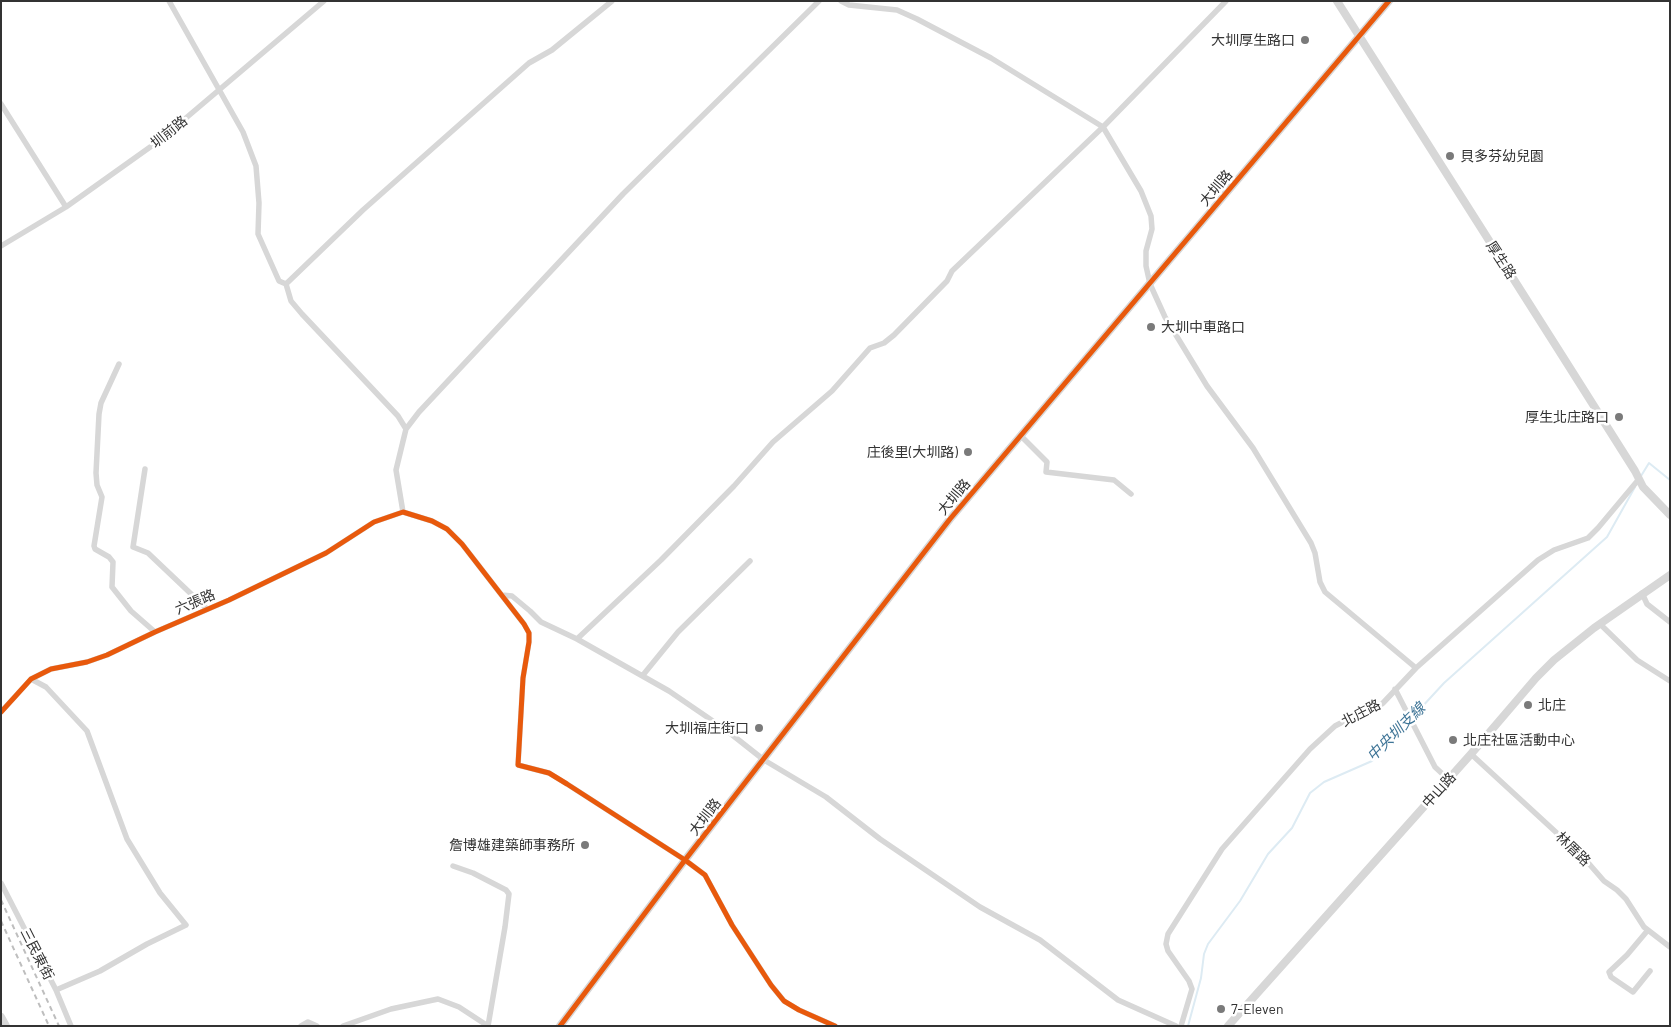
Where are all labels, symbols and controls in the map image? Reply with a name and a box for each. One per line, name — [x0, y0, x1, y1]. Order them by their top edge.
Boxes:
place label: 大圳厚生路口 — [1211, 32, 1295, 48]
marker: 大圳厚生路口 — [1299, 34, 1311, 46]
street label: 圳前路 — [147, 112, 191, 152]
place label: 貝多芬幼兒園 — [1460, 148, 1544, 164]
marker: 貝多芬幼兒園 — [1444, 150, 1456, 162]
street label: 大圳路 — [1196, 167, 1236, 209]
street label: 厚生路 — [1483, 238, 1519, 282]
place label: 大圳中車路口 — [1161, 319, 1245, 335]
marker: 大圳中車路口 — [1145, 321, 1157, 333]
place label: 厚生北庄路口 — [1525, 409, 1609, 425]
marker: 厚生北庄路口 — [1613, 411, 1625, 423]
place label: 庄後里(大圳路) — [867, 444, 958, 460]
marker: 庄後里(大圳路) — [962, 446, 974, 458]
street label: 大圳路 — [934, 476, 974, 518]
street label: 六張路 — [172, 586, 218, 618]
street label: 北庄路 — [1338, 696, 1384, 730]
place label: 北庄 — [1538, 697, 1566, 713]
water label: 中央圳支線 — [1363, 699, 1429, 765]
marker: 北庄 — [1522, 699, 1534, 711]
place label: 大圳福庄街口 — [665, 720, 749, 736]
marker: 大圳福庄街口 — [753, 722, 765, 734]
place label: 北庄社區活動中心 — [1463, 732, 1575, 748]
marker: 北庄社區活動中心 — [1447, 734, 1459, 746]
street label: 中山路 — [1419, 769, 1459, 811]
street label: 大圳路 — [685, 795, 725, 839]
street label: 林厝路 — [1552, 828, 1594, 870]
place label: 詹博雄建築師事務所 — [449, 837, 575, 853]
marker: 詹博雄建築師事務所 — [579, 839, 591, 851]
street label: 三民東街 — [17, 925, 57, 983]
place label: 7-Eleven — [1231, 1001, 1284, 1017]
marker: 7-Eleven — [1215, 1003, 1227, 1015]

